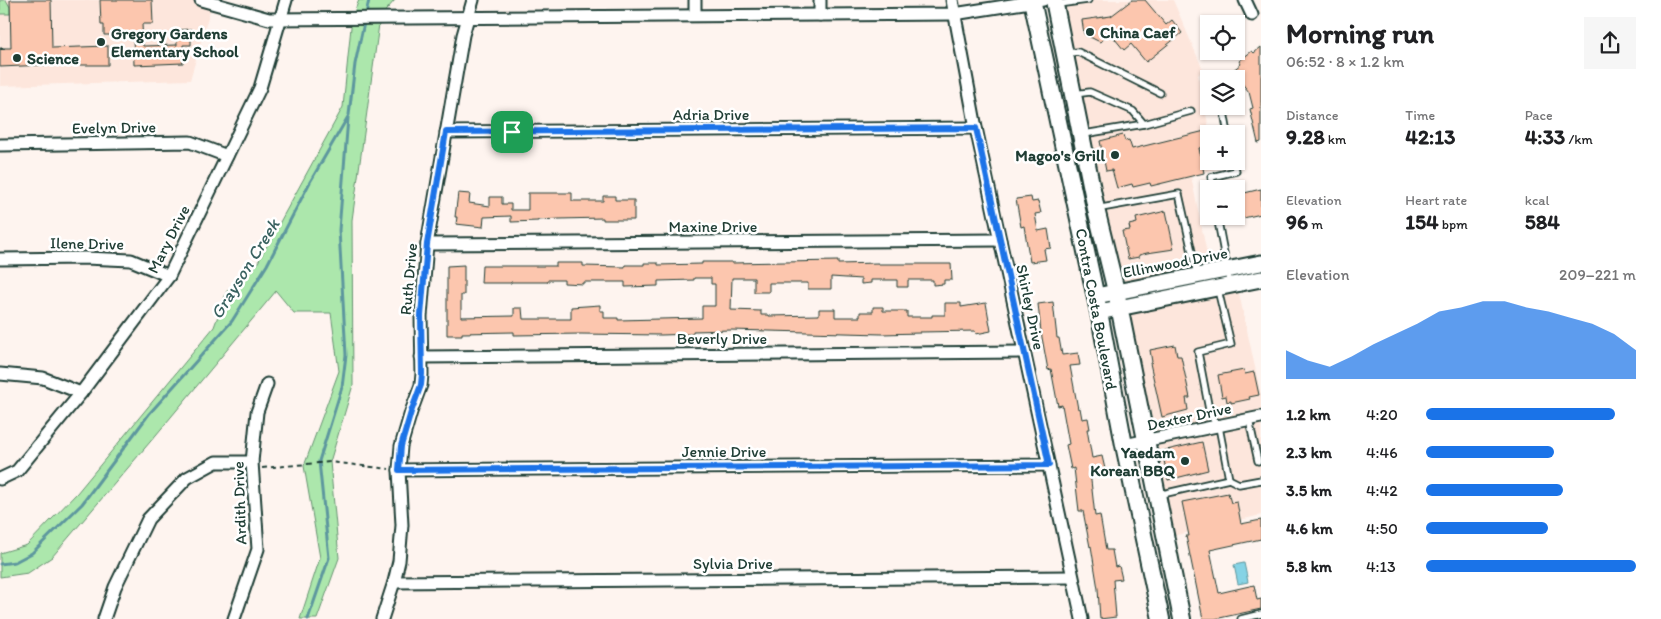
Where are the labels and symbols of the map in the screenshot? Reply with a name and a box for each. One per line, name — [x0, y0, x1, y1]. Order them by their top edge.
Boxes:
place label: China Caef — [1100, 23, 1176, 42]
place label: Gregory Gardens Elementary School — [111, 24, 239, 62]
marker: China Caef — [1084, 26, 1096, 38]
marker: Gregory Gardens Elementary School — [95, 36, 107, 48]
place label: Science — [27, 49, 79, 68]
marker: Science — [11, 52, 23, 64]
street label: Adria Drive — [673, 105, 749, 124]
pin — [491, 111, 533, 153]
street label: Evelyn Drive — [72, 117, 156, 138]
place label: Magoo's Grill — [1015, 146, 1105, 166]
marker: Magoo's Grill — [1109, 149, 1121, 161]
street label: Mary Drive — [143, 202, 194, 277]
water label: Grayson Creek — [206, 213, 285, 323]
street label: Maxine Drive — [669, 217, 757, 236]
street label: Contra Costa Boulevard — [1072, 227, 1122, 392]
street label: Ilene Drive — [50, 233, 124, 254]
street label: Ruth Drive — [396, 242, 421, 316]
street label: Ellinwood Drive — [1121, 243, 1229, 282]
street label: Shirley Drive — [1012, 263, 1049, 351]
street label: Beverly Drive — [677, 329, 767, 348]
street label: Dexter Drive — [1145, 398, 1233, 435]
street label: Jennie Drive — [682, 442, 766, 461]
place label: Yaedam Korean BBQ — [1090, 443, 1175, 480]
marker: Yaedam Korean BBQ — [1179, 455, 1191, 467]
street label: Ardith Drive — [229, 461, 250, 545]
street label: Sylvia Drive — [693, 554, 773, 573]

